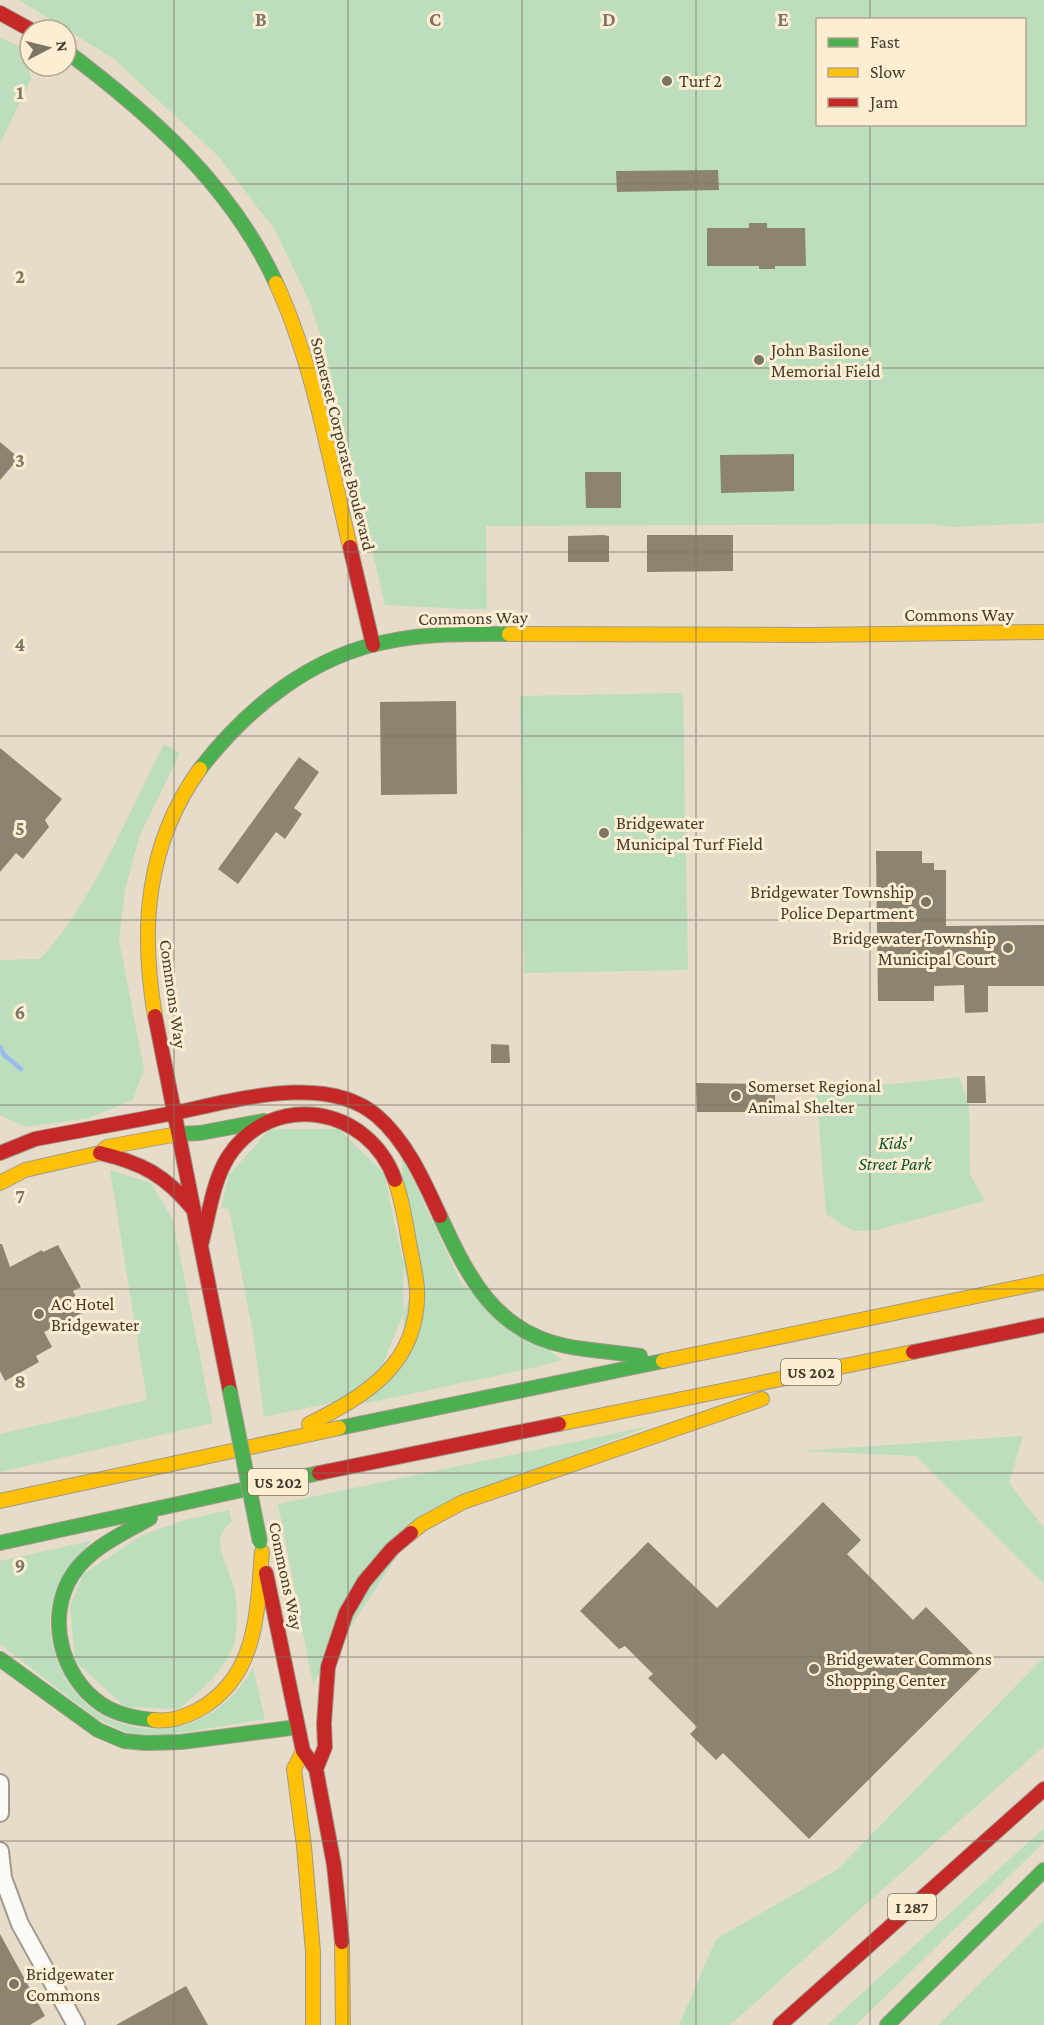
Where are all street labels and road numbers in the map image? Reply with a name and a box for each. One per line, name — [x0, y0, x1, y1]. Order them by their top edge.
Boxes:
street label: Somerset Corporate Boulevard — [307, 335, 379, 553]
street label: Commons Way — [904, 605, 1015, 625]
street label: Commons Way — [418, 607, 529, 629]
street label: Commons Way — [155, 938, 191, 1050]
road number: US 202 — [781, 1359, 841, 1385]
road number: US 202 — [248, 1469, 308, 1495]
street label: Commons Way — [265, 1520, 307, 1632]
road number: I 287 — [888, 1894, 936, 1920]

